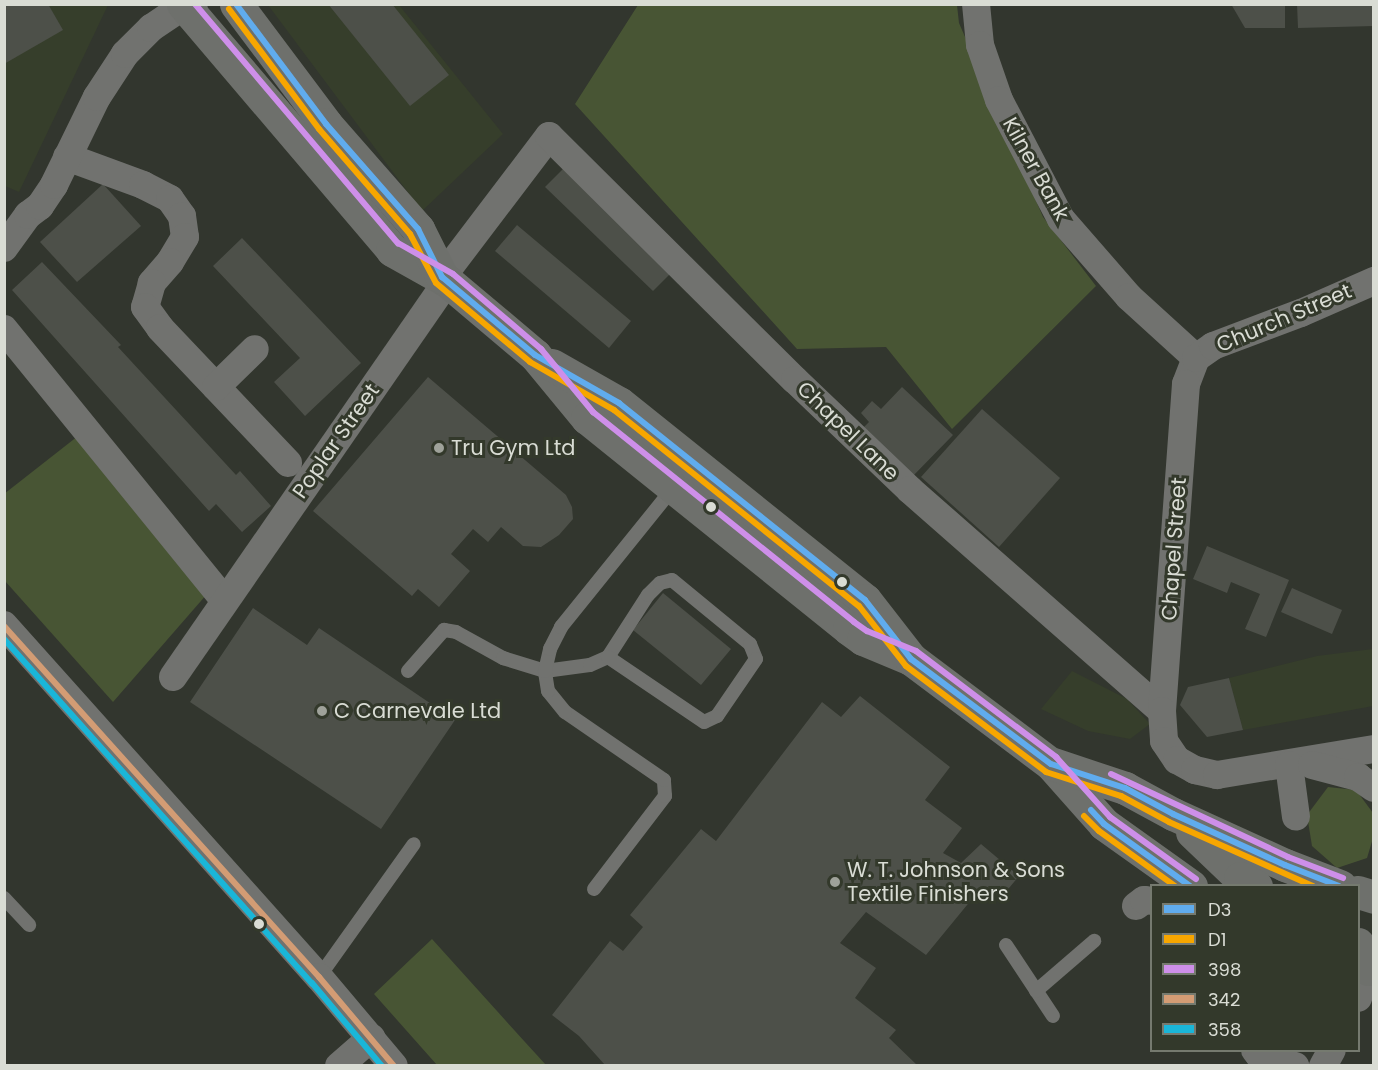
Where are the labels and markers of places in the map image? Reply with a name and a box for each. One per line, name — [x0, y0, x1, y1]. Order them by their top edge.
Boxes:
place label: Tru Gym Ltd — [451, 435, 576, 461]
marker: Tru Gym Ltd — [432, 441, 446, 455]
unlabelled marker — [705, 501, 717, 513]
unlabelled marker — [836, 576, 848, 588]
place label: C Carnevale Ltd — [334, 698, 501, 724]
marker: C Carnevale Ltd — [315, 704, 329, 718]
place label: W. T. Johnson & Sons Textile Finishers — [847, 857, 1065, 907]
marker: W. T. Johnson & Sons Textile Finishers — [828, 875, 842, 889]
unlabelled marker — [253, 918, 265, 930]

